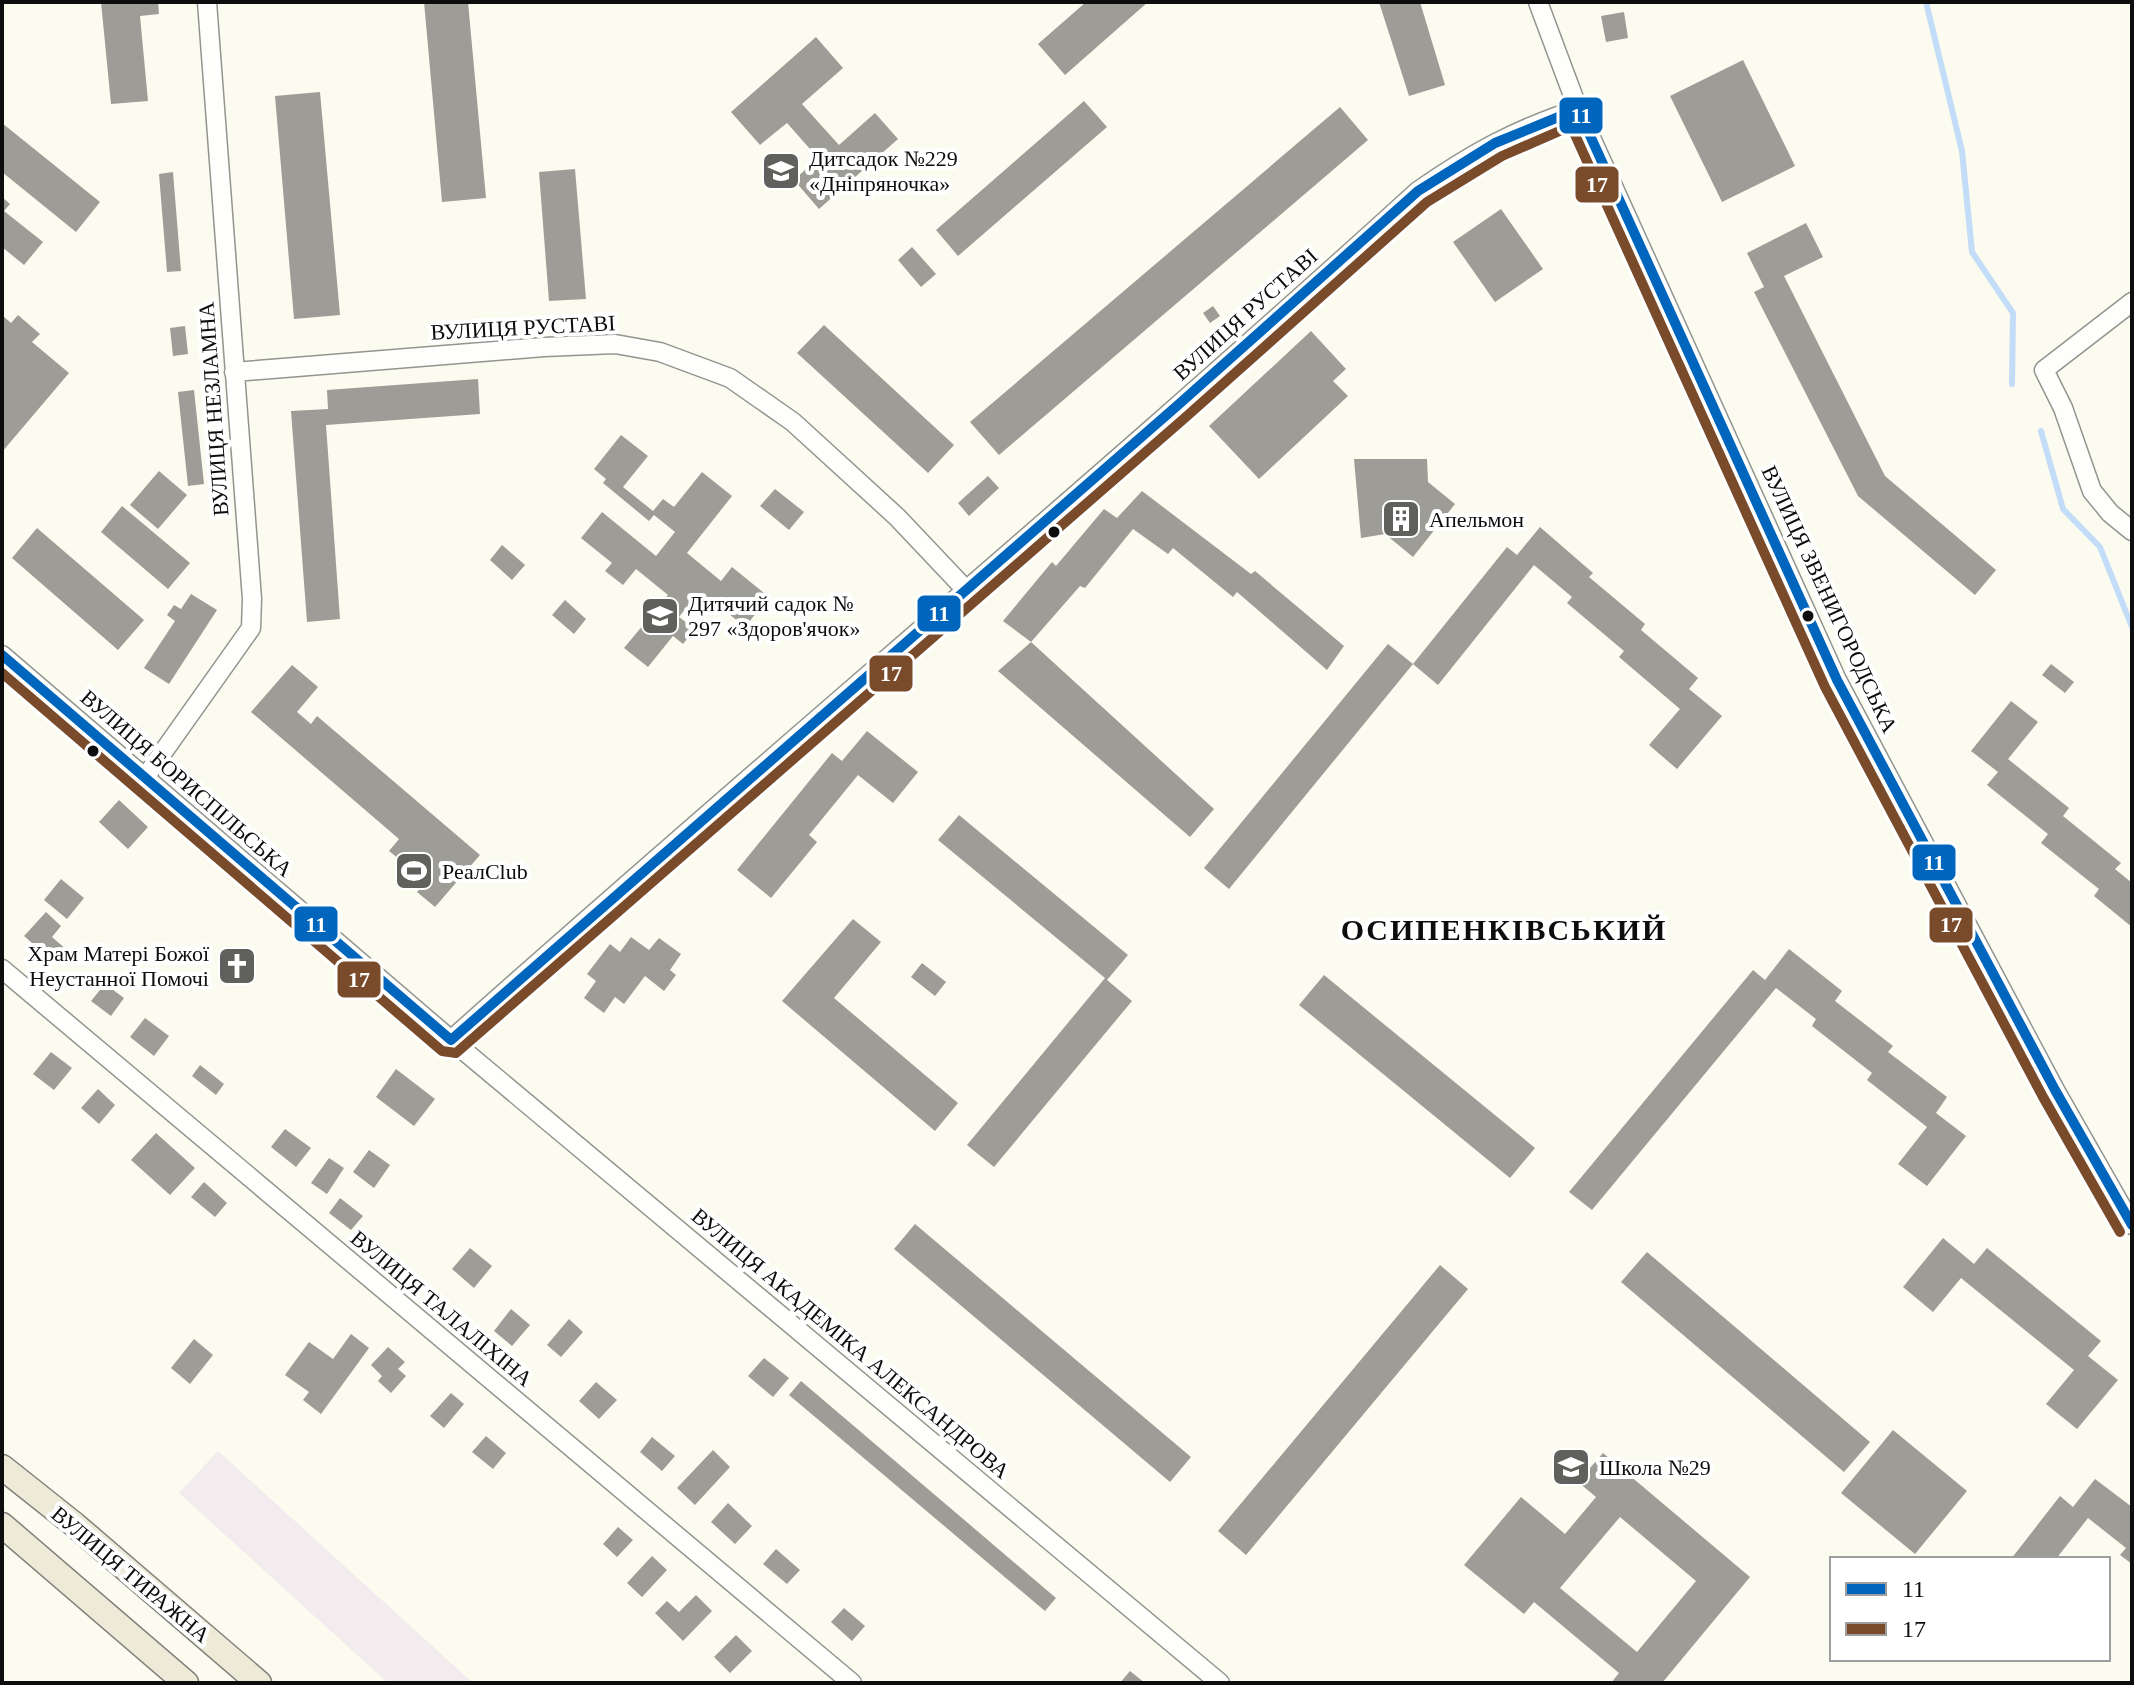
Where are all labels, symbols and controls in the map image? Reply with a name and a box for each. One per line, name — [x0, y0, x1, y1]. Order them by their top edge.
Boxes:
line badge: 11 — [1558, 96, 1604, 135]
text: 11 — [1571, 103, 1591, 128]
place label: Дитсадок №229 «Дніпряночка» — [809, 146, 958, 196]
school or university icon: Дитсадок №229 «Дніпряночка» — [760, 150, 802, 192]
line badge: 17 — [1574, 165, 1620, 204]
text: 17 — [1586, 172, 1608, 197]
street label: ВУЛИЦЯ РУСТАВІ — [1168, 243, 1322, 386]
street label: ВУЛИЦЯ НЕЗЛАМНА — [194, 301, 233, 517]
street label: ВУЛИЦЯ РУСТАВІ — [430, 310, 616, 345]
street label: ВУЛИЦЯ ЗВЕНИГОРОДСЬКА — [1757, 462, 1903, 737]
building icon: Апельмон — [1380, 498, 1422, 540]
place label: Апельмон — [1429, 507, 1524, 532]
unlabelled marker — [1046, 524, 1062, 540]
place label: Дитячий садок № 297 «Здоров'ячок» — [688, 591, 860, 641]
line badge: 11 — [916, 594, 962, 633]
school or university icon: Дитячий садок № 297 «Здоров'ячок» — [639, 595, 681, 637]
text: 11 — [929, 601, 949, 626]
unlabelled marker — [1800, 608, 1816, 624]
line badge: 17 — [868, 654, 914, 693]
text: 17 — [880, 661, 902, 686]
street label: ВУЛИЦЯ БОРИСПІЛЬСЬКА — [76, 685, 298, 882]
unlabelled marker — [85, 743, 101, 759]
line badge: 11 — [1911, 843, 1957, 882]
sports icon: РеалClub — [393, 850, 435, 892]
text: 11 — [1924, 850, 1944, 875]
place label: РеалClub — [442, 859, 528, 884]
line badge: 11 — [293, 905, 339, 943]
line badge: 17 — [1928, 906, 1974, 944]
text: 11 — [306, 912, 326, 937]
text: 17 — [1940, 912, 1962, 937]
district label: ОСИПЕНКІВСЬКИЙ — [1341, 913, 1667, 946]
place label: Храм Матері Божої Неустанної Помочі — [27, 941, 210, 991]
church icon: Храм Матері Божої Неустанної Помочі — [216, 945, 258, 987]
line badge: 17 — [336, 960, 382, 999]
text: 17 — [348, 967, 370, 992]
street label: ВУЛИЦЯ АКАДЕМІКА АЛЕКСАНДРОВА — [687, 1203, 1015, 1484]
street label: ВУЛИЦЯ ТАЛАЛІХІНА — [346, 1225, 538, 1392]
school or university icon: Школа №29 — [1550, 1446, 1592, 1488]
place label: Школа №29 — [1599, 1455, 1711, 1480]
street label: ВУЛИЦЯ ТИРАЖНА — [46, 1501, 215, 1648]
legend — [1830, 1557, 2110, 1661]
text: 11 — [1902, 1576, 1925, 1602]
text: 17 — [1902, 1616, 1926, 1642]

